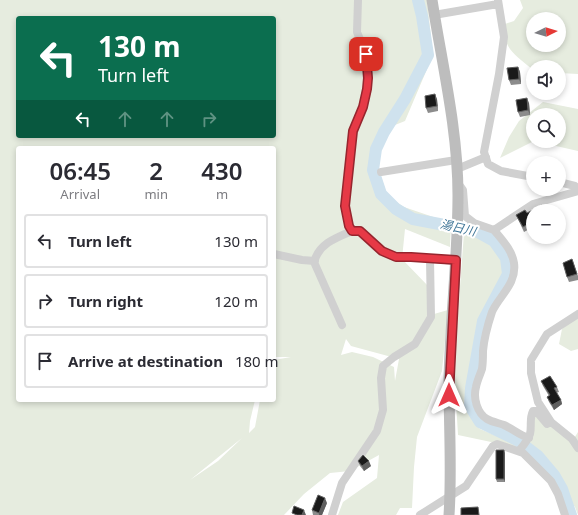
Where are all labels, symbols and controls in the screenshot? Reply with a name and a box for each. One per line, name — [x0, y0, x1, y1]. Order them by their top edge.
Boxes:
north arrow — [526, 12, 566, 52]
map controls — [526, 12, 566, 244]
text: 130 m — [98, 27, 181, 65]
icon: left — [32, 32, 84, 84]
pin — [349, 37, 383, 71]
icon: arrive — [355, 43, 377, 65]
button: sound — [526, 60, 566, 100]
text: Turn left — [98, 63, 169, 87]
icon: left — [72, 108, 94, 130]
icon: ahead — [114, 108, 136, 130]
icon: ahead — [156, 108, 178, 130]
icon: right — [198, 108, 220, 130]
button: search — [526, 108, 566, 148]
text: 06:45 — [49, 154, 111, 187]
text: 2 — [149, 154, 163, 187]
text: 430 — [201, 154, 243, 187]
button: + — [526, 156, 566, 196]
text: Arrival — [60, 185, 100, 203]
text: min — [144, 185, 168, 203]
text: m — [216, 185, 228, 203]
button: − — [526, 204, 566, 244]
water label: 湯日川 — [439, 215, 480, 240]
icon: left — [34, 230, 56, 252]
text: Turn left — [68, 231, 132, 251]
text: 130 m — [214, 231, 258, 251]
icon: right — [34, 290, 56, 312]
text: Turn right — [68, 291, 143, 311]
text: 120 m — [214, 291, 258, 311]
icon: arrive — [34, 350, 56, 372]
text: Arrive at destination — [68, 351, 223, 371]
text: 180 m — [235, 351, 279, 371]
position arrow — [428, 374, 470, 416]

